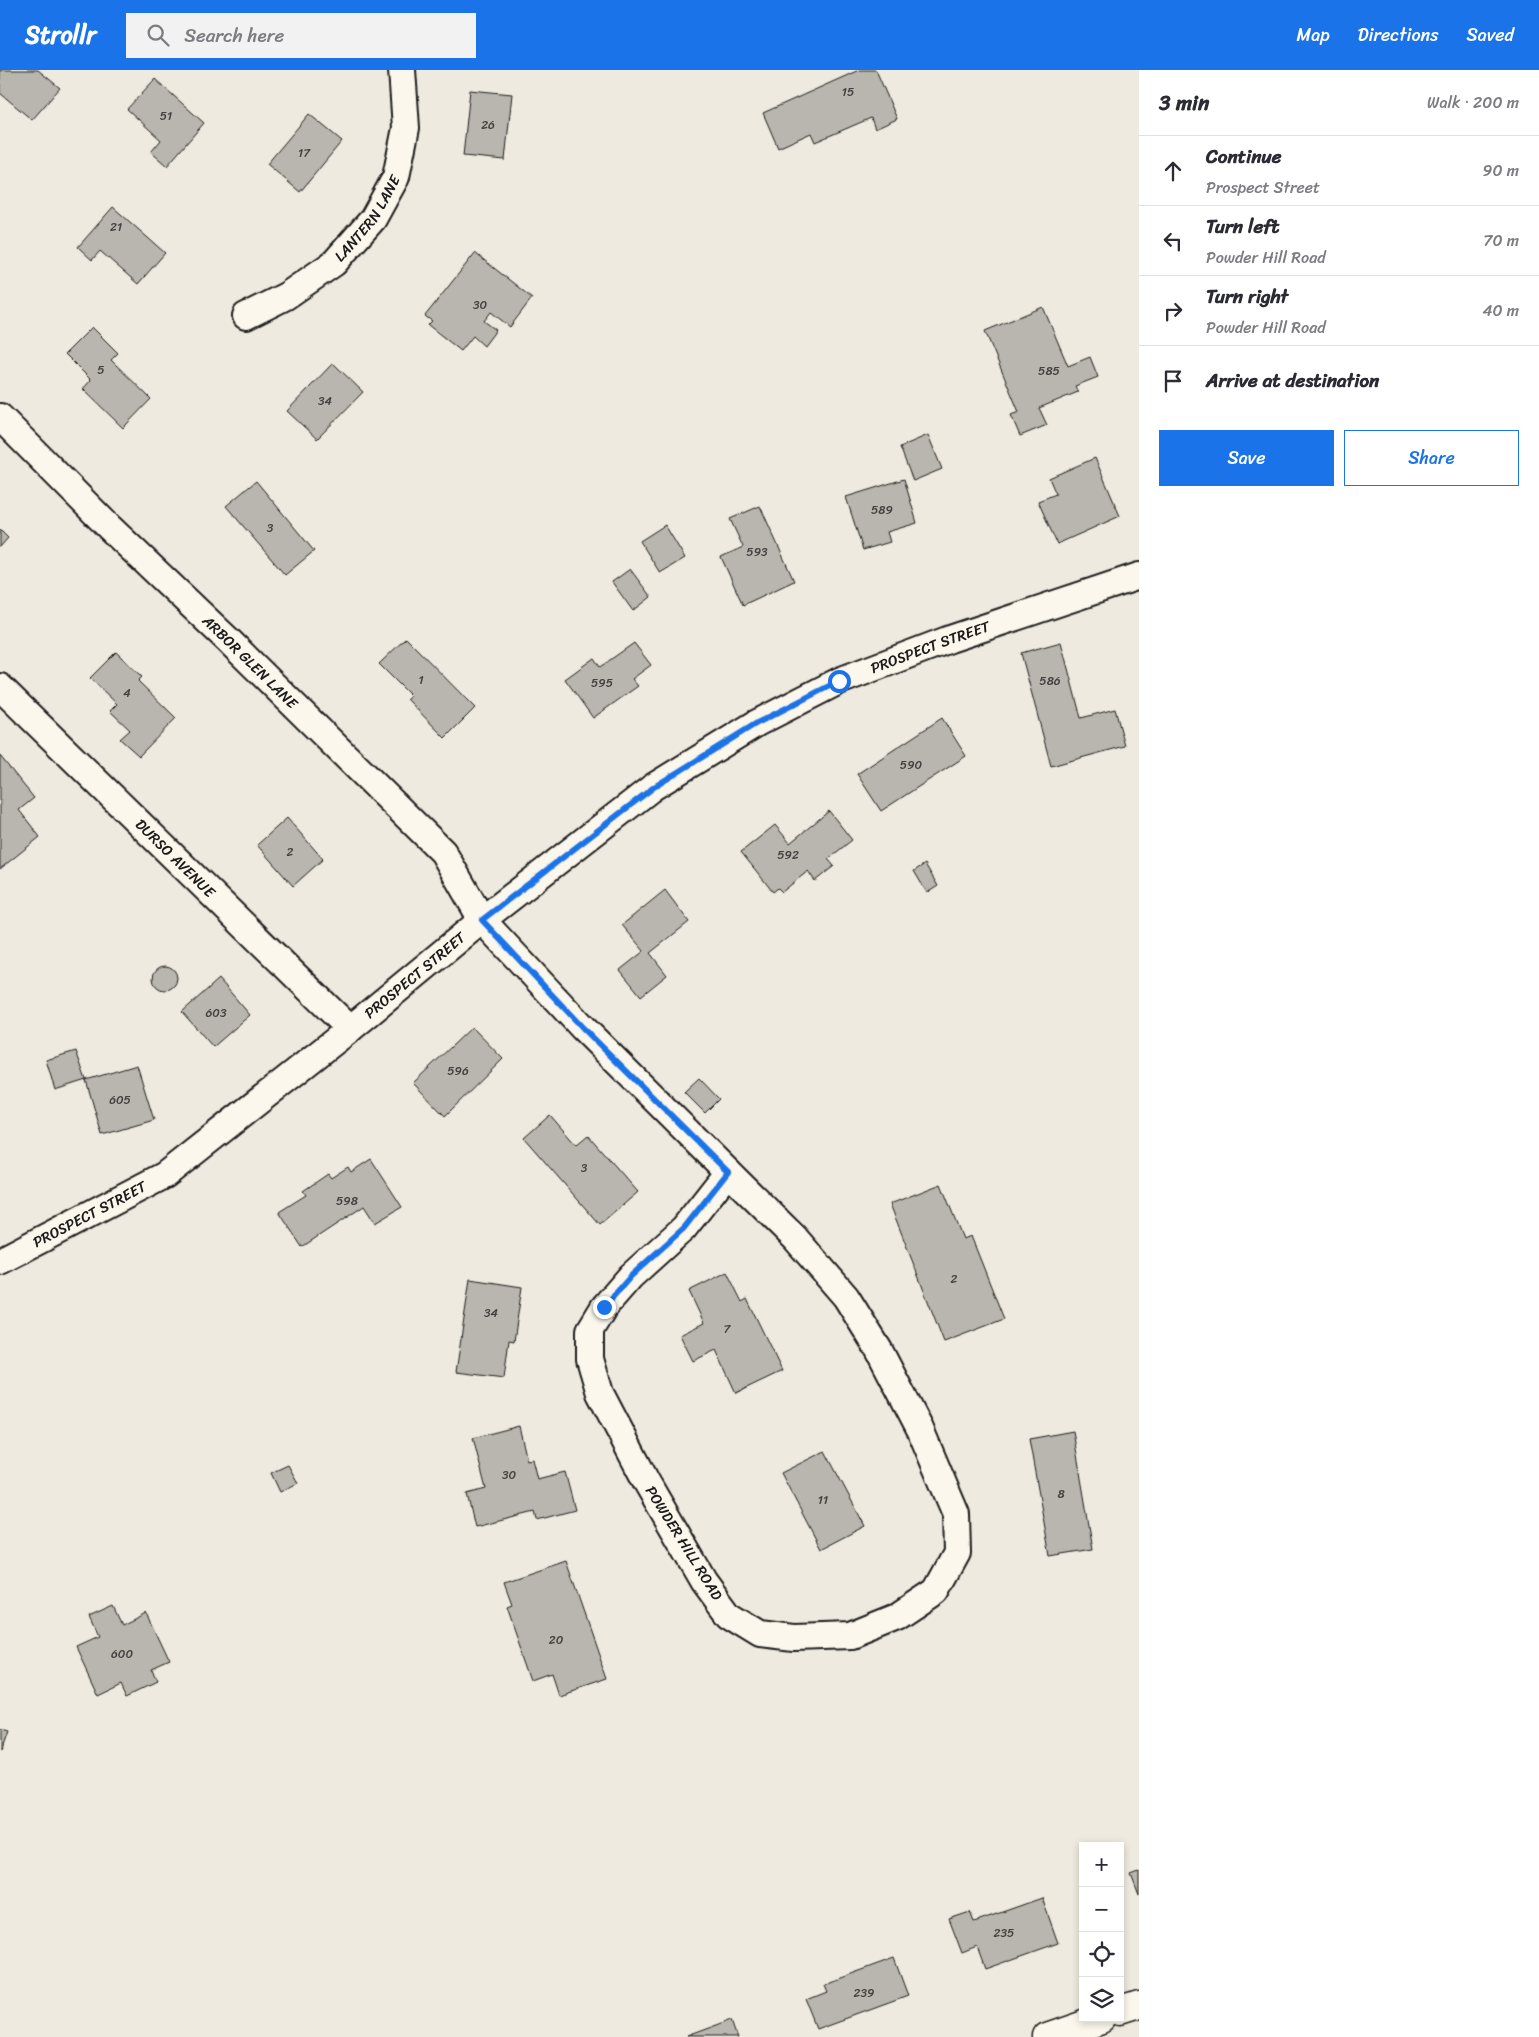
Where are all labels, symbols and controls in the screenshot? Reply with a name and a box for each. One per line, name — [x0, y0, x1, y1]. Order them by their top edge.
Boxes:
search box — [126, 13, 476, 58]
text: Strollr — [25, 14, 96, 56]
text: Search here — [184, 19, 284, 52]
text: Map — [1297, 19, 1330, 51]
text: Directions — [1358, 19, 1439, 51]
text: Saved — [1467, 19, 1514, 51]
icon: search — [144, 21, 172, 49]
house number: 15 — [842, 81, 854, 103]
text: 3 min — [1159, 84, 1209, 122]
text: Walk · 200 m — [1427, 88, 1519, 117]
house number: 51 — [160, 105, 172, 127]
house number: 26 — [481, 114, 495, 136]
text: Continue — [1206, 140, 1282, 173]
house number: 17 — [298, 142, 311, 164]
text: 90 m — [1483, 156, 1519, 185]
icon: ahead — [1159, 157, 1187, 185]
street label: LANTERN LANE — [328, 169, 408, 268]
text: Prospect Street — [1206, 173, 1320, 202]
text: Turn left — [1206, 210, 1279, 243]
house number: 21 — [110, 216, 122, 238]
text: 70 m — [1483, 226, 1519, 255]
icon: left — [1159, 227, 1187, 255]
text: Powder Hill Road — [1206, 243, 1326, 272]
text: Turn right — [1206, 280, 1288, 313]
house number: 30 — [473, 294, 487, 316]
text: 40 m — [1482, 296, 1519, 325]
icon: right — [1159, 297, 1187, 325]
text: Powder Hill Road — [1206, 313, 1326, 342]
house number: 5 — [97, 359, 105, 381]
house number: 585 — [1038, 360, 1060, 382]
text: Arrive at destination — [1206, 364, 1379, 397]
icon: arrive — [1159, 367, 1187, 395]
house number: 34 — [318, 390, 333, 412]
button: Save — [1159, 430, 1334, 486]
button: Share — [1344, 430, 1519, 486]
house number: 589 — [871, 499, 893, 521]
house number: 3 — [267, 517, 274, 539]
house number: 593 — [746, 541, 768, 563]
street label: ARBOR GLEN LANE — [195, 608, 305, 716]
street label: PROSPECT STREET — [867, 613, 995, 681]
house number: 1 — [418, 669, 424, 691]
route start — [828, 670, 851, 693]
house number: 586 — [1039, 670, 1061, 692]
house number: 595 — [591, 672, 613, 694]
house number: 4 — [123, 682, 131, 704]
house number: 590 — [900, 754, 923, 776]
street label: DURSO AVENUE — [129, 812, 223, 905]
house number: 2 — [287, 841, 294, 863]
house number: 592 — [777, 844, 799, 866]
street label: PROSPECT STREET — [358, 924, 473, 1025]
house number: 603 — [206, 1002, 227, 1024]
house number: 596 — [447, 1060, 469, 1082]
house number: 605 — [109, 1089, 131, 1111]
house number: 3 — [581, 1157, 588, 1179]
street label: PROSPECT STREET — [28, 1173, 153, 1255]
house number: 598 — [336, 1190, 358, 1212]
house number: 2 — [951, 1268, 958, 1290]
route end — [593, 1296, 616, 1319]
house number: 34 — [484, 1302, 499, 1324]
house number: 7 — [724, 1318, 732, 1340]
house number: 30 — [502, 1464, 516, 1486]
street label: POWDER HILL ROAD — [638, 1480, 730, 1606]
house number: 8 — [1057, 1483, 1065, 1505]
house number: 11 — [818, 1489, 828, 1511]
house number: 20 — [549, 1629, 564, 1651]
house number: 600 — [111, 1643, 133, 1665]
map controls — [1079, 1842, 1124, 2022]
button: + — [1079, 1842, 1124, 1887]
button: − — [1079, 1887, 1124, 1932]
house number: 235 — [994, 1922, 1014, 1944]
button: locate — [1079, 1932, 1124, 1977]
button: layers — [1079, 1977, 1124, 2022]
house number: 239 — [854, 1982, 874, 2004]

